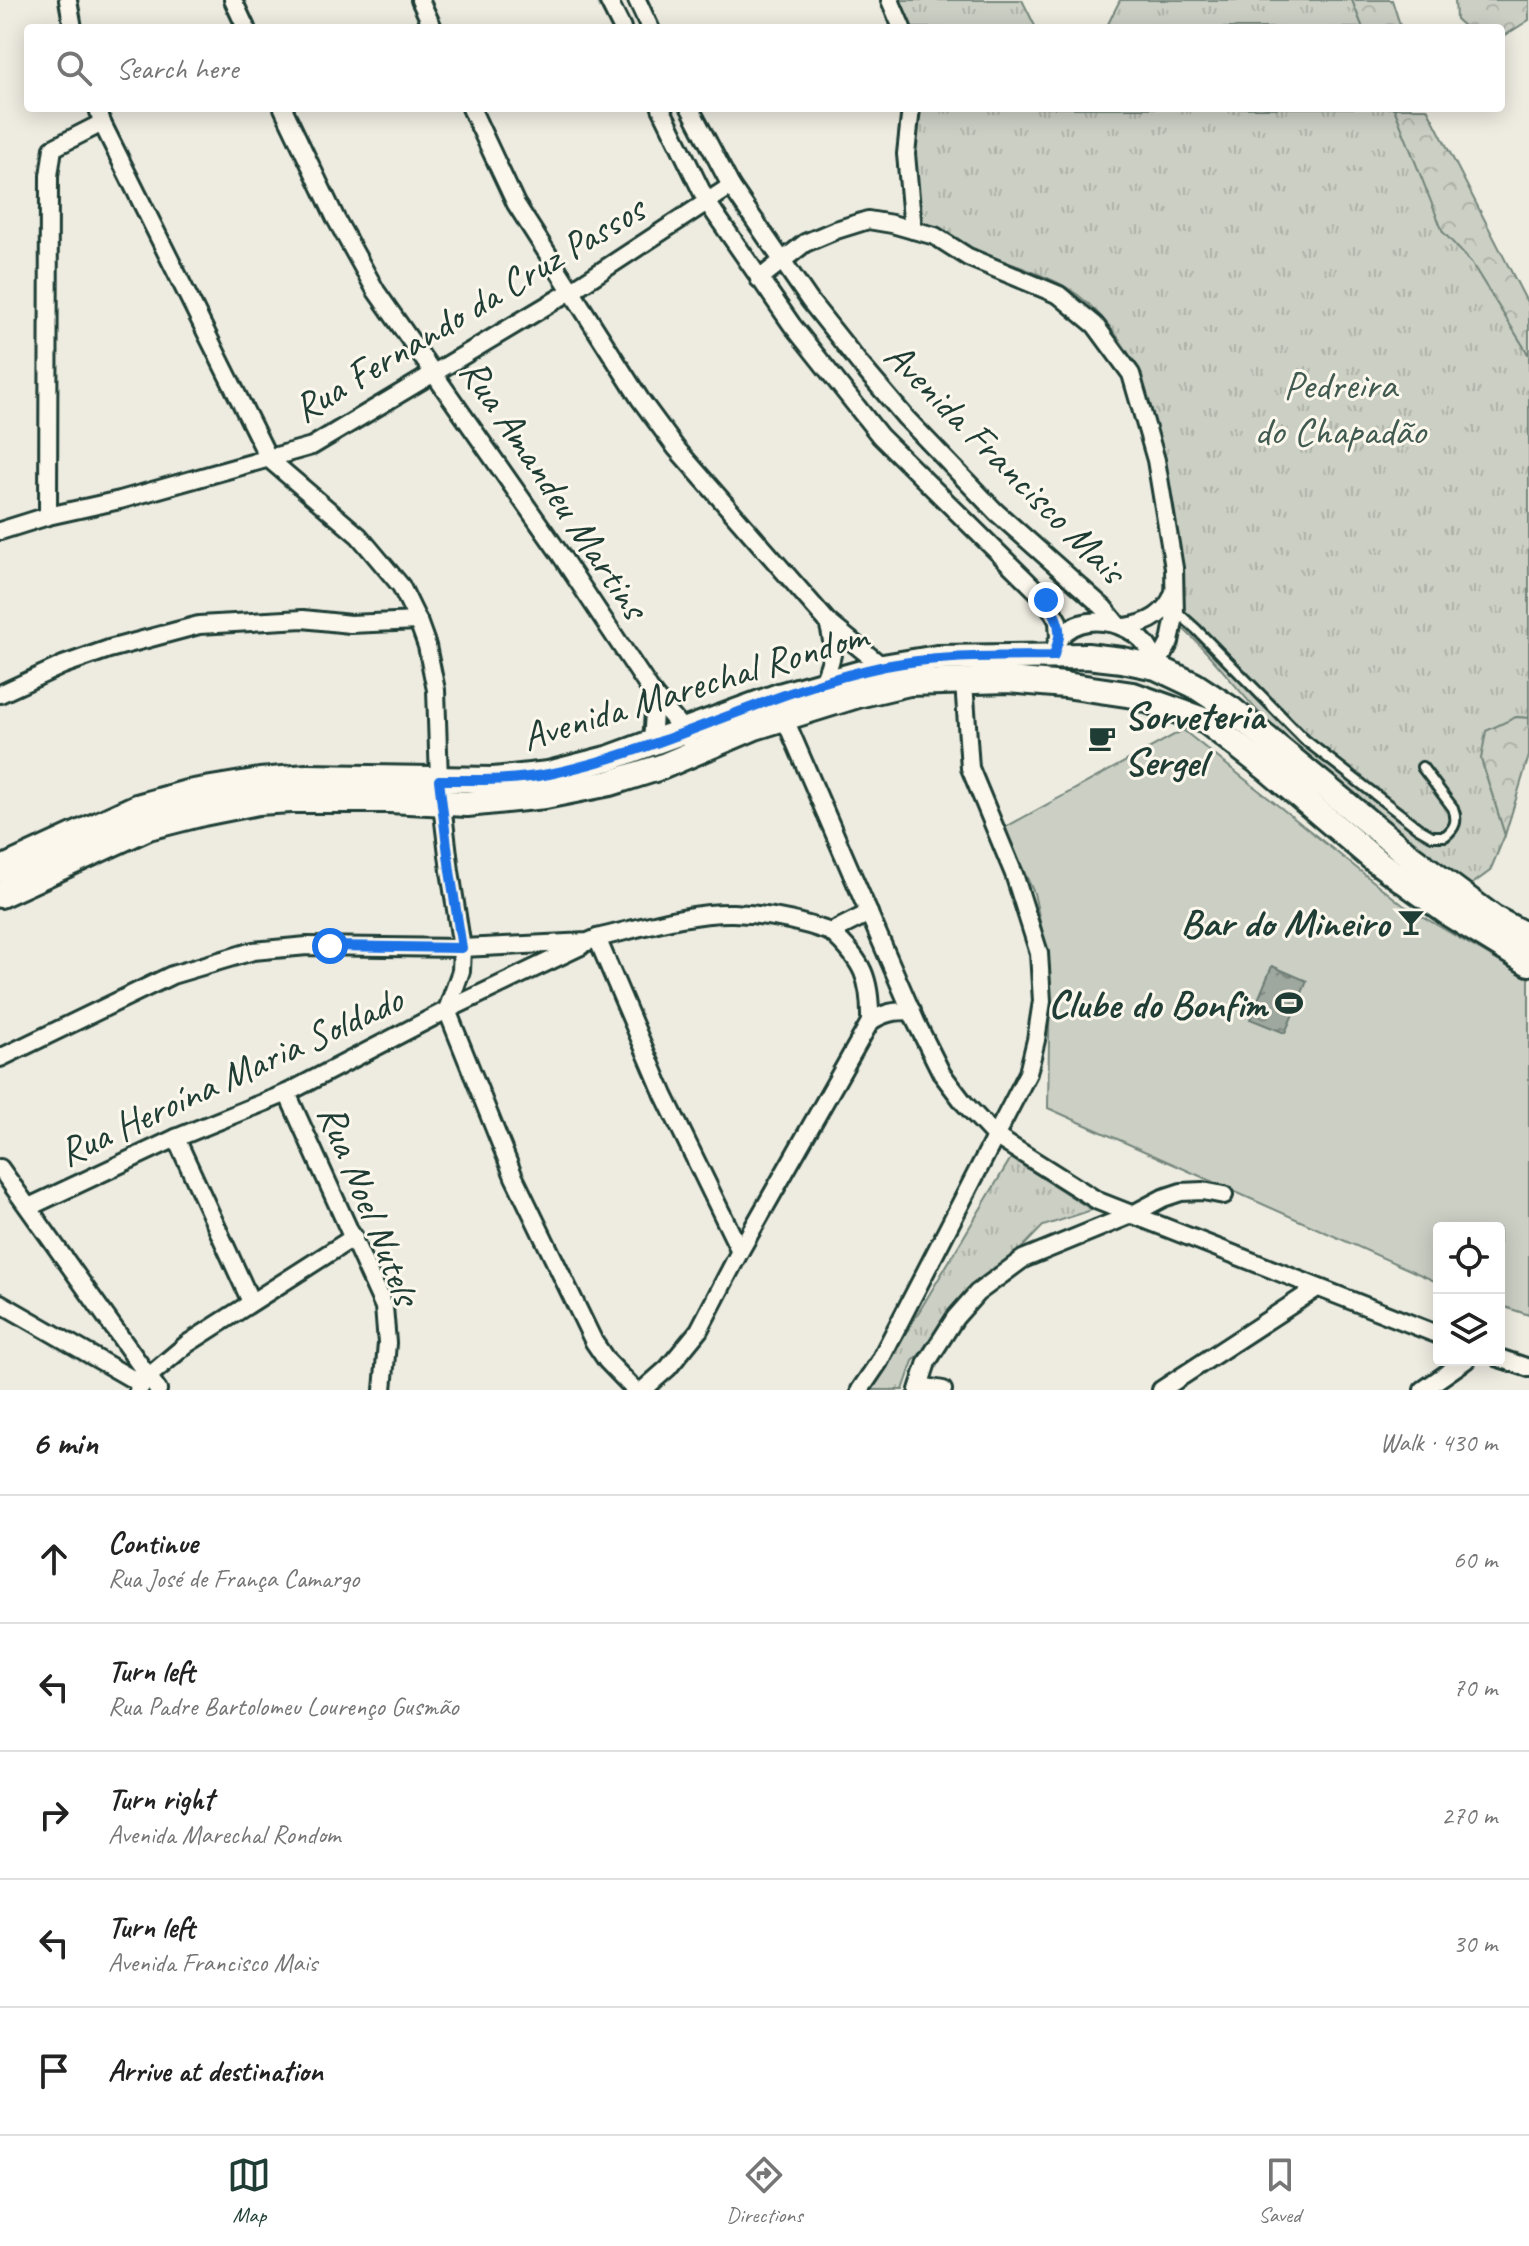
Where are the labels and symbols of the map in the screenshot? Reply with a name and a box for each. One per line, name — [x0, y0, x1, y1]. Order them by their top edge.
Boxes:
street label: Rua Fernando da Cruz Passos — [284, 182, 656, 433]
street label: Avenida Francisco Mais — [874, 331, 1139, 597]
street label: Rua Amandeu Martins — [449, 349, 661, 631]
park label: Pedreira do Chapadão — [1254, 360, 1428, 456]
route end — [1028, 582, 1064, 618]
street label: Avenida Marechal Rondom — [516, 609, 876, 762]
place label: Sorveteria Sergel — [1124, 691, 1267, 787]
cafe icon: Sorveteria Sergel — [1087, 723, 1117, 753]
place label: Bar do Mineiro — [1180, 898, 1392, 948]
bar icon: Bar do Mineiro — [1396, 907, 1426, 937]
route start — [312, 928, 348, 964]
street label: Rua Heroína Maria Soldado — [51, 973, 412, 1178]
place label: Clube do Bonfim — [1048, 979, 1270, 1029]
sports icon: Clube do Bonfim — [1274, 988, 1304, 1018]
street label: Rua Noel Nutels — [306, 1097, 433, 1315]

